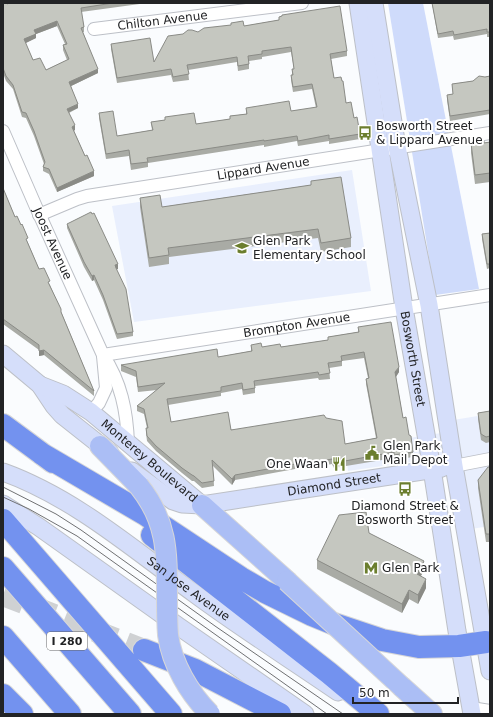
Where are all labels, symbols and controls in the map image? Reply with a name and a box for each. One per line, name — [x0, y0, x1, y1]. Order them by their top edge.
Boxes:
street label: Chilton Avenue — [117, 8, 208, 33]
place label: Bosworth Street & Lippard Avenue — [376, 119, 483, 147]
bus stop icon: Bosworth Street & Lippard Avenue — [357, 125, 373, 141]
street label: Lippard Avenue — [216, 154, 310, 183]
street label: Joost Avenue — [30, 204, 75, 282]
place label: Glen Park Elementary School — [253, 234, 366, 262]
school or university icon: Glen Park Elementary School — [234, 240, 250, 256]
street label: Brompton Avenue — [242, 310, 351, 340]
street label: Bosworth Street — [398, 310, 428, 408]
street label: Monterey Boulevard — [98, 417, 200, 505]
place label: Glen Park Mail Depot — [383, 439, 448, 467]
public building icon: Glen Park Mail Depot — [364, 445, 380, 461]
restaurant icon: One Waan — [331, 456, 347, 472]
place label: One Waan — [266, 457, 328, 471]
street label: Diamond Street — [286, 470, 382, 499]
bus stop icon: Diamond Street & Bosworth Street — [397, 481, 413, 497]
place label: Diamond Street & Bosworth Street — [351, 499, 459, 527]
street label: San Jose Avenue — [144, 554, 233, 624]
metro station icon: Glen Park — [363, 560, 379, 576]
place label: Glen Park — [382, 561, 439, 575]
road number: I 280 — [47, 632, 87, 650]
scale bar — [353, 679, 458, 705]
text: 50 m — [359, 686, 390, 700]

